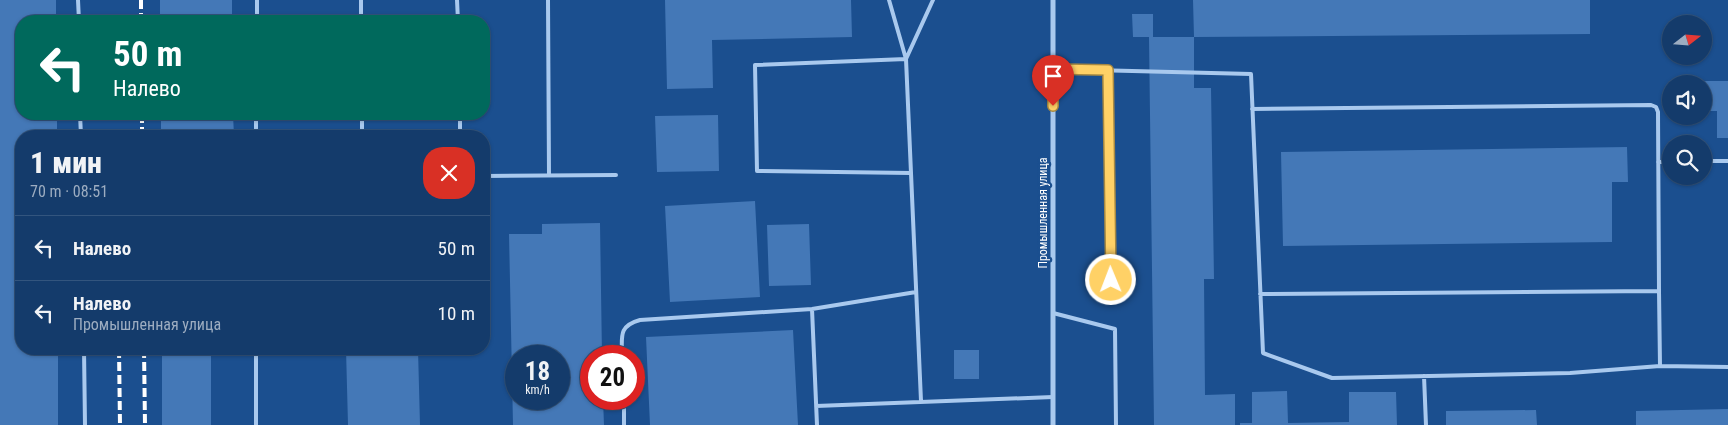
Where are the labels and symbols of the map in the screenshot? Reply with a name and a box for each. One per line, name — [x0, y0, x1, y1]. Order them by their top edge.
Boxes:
north arrow — [1662, 15, 1712, 65]
pin — [1032, 55, 1074, 106]
street label: Промышленная улица — [1036, 157, 1050, 269]
position arrow — [1084, 253, 1136, 305]
speed limit sign: 20 — [580, 345, 645, 410]

